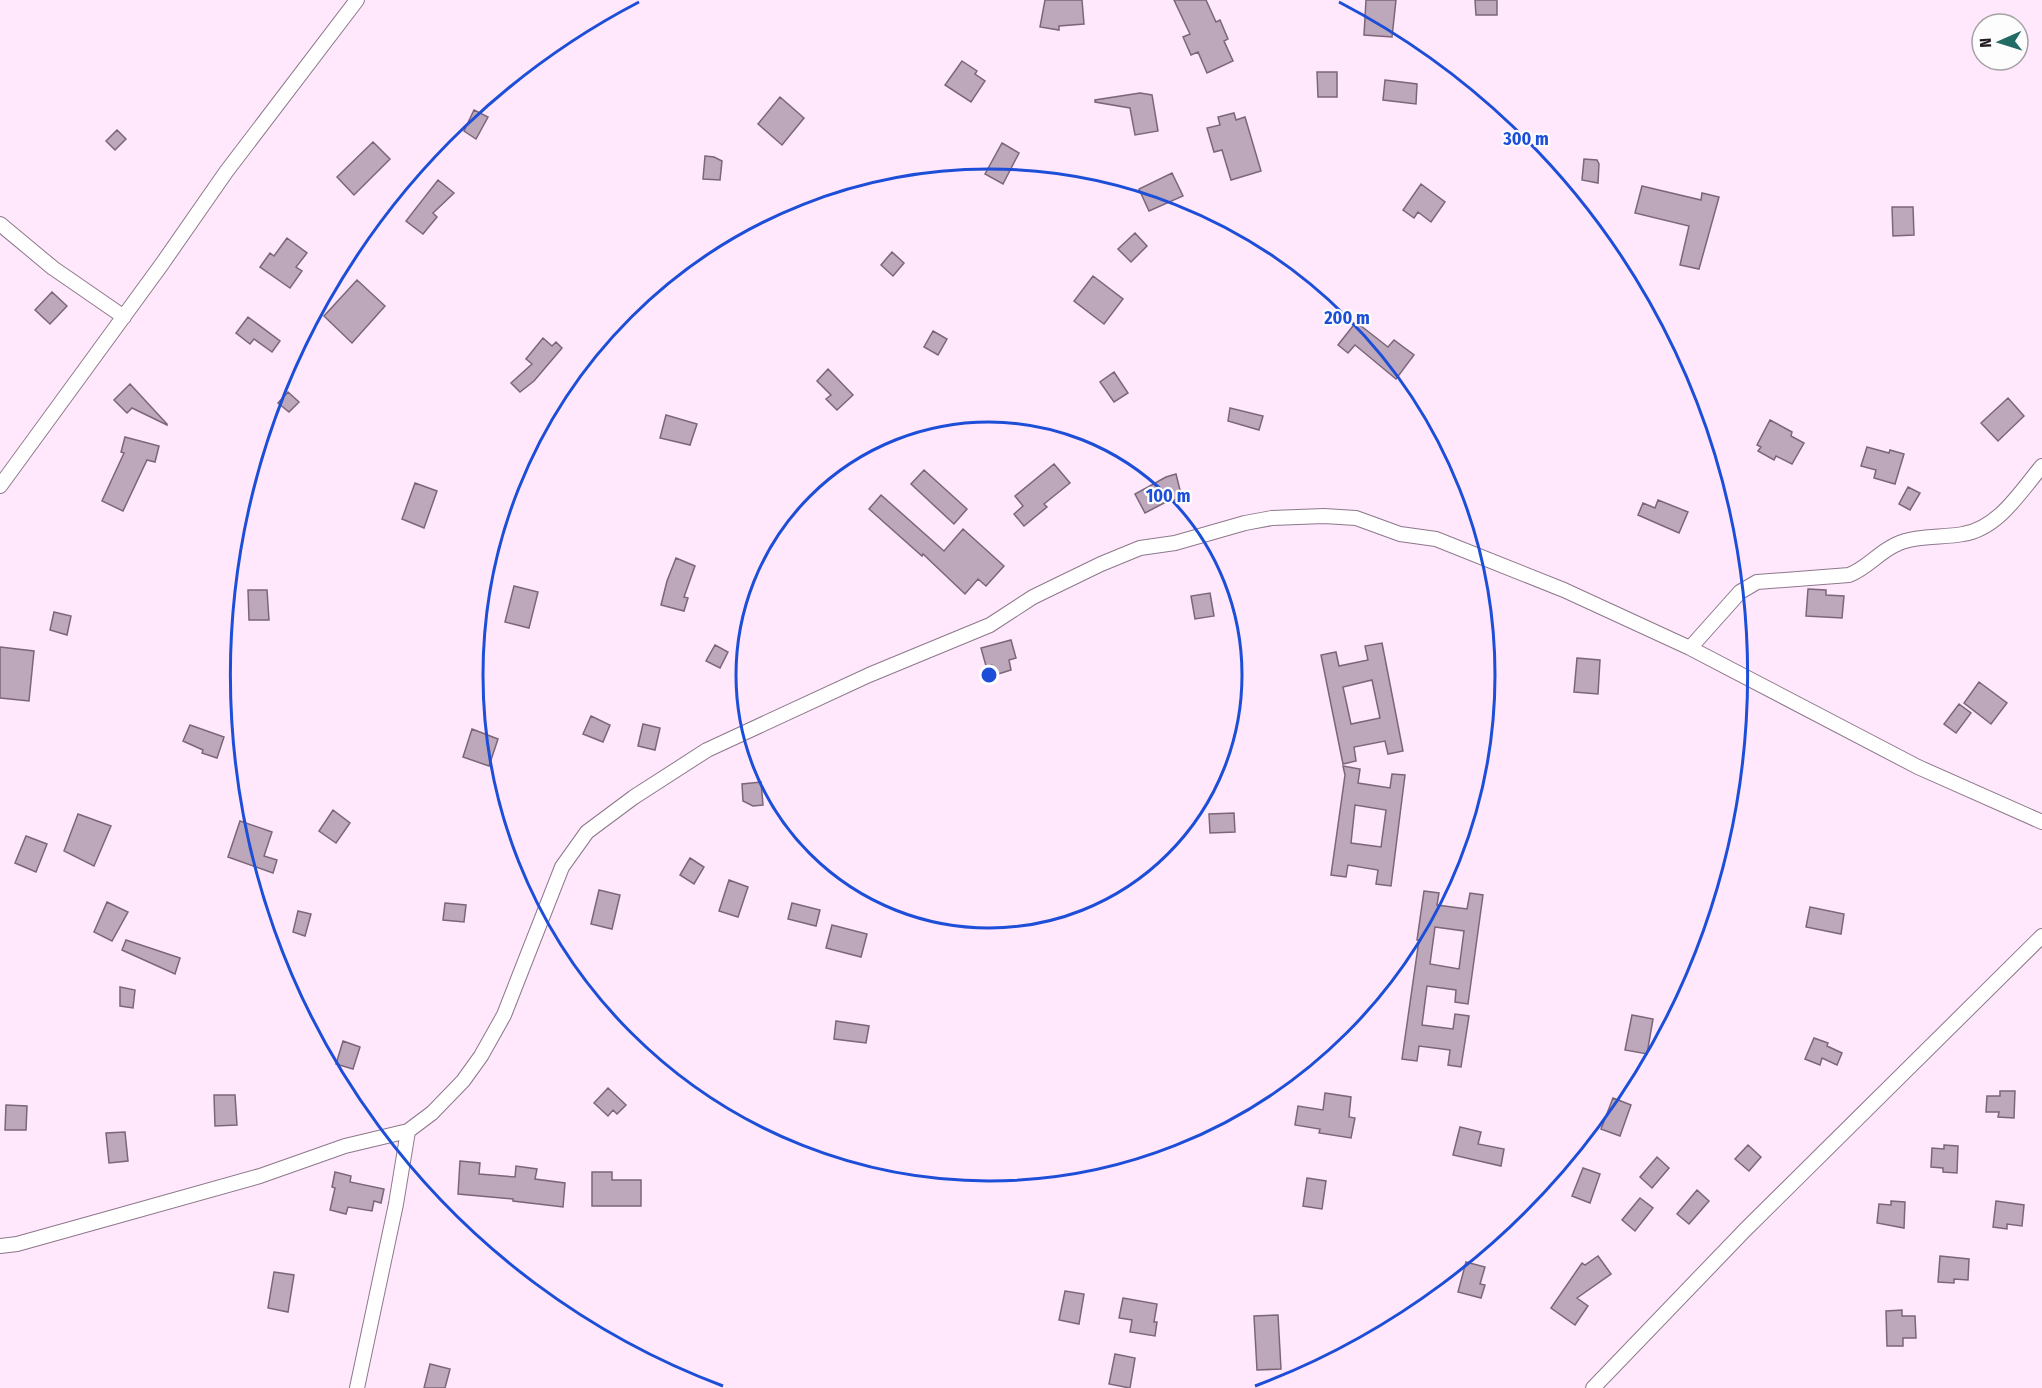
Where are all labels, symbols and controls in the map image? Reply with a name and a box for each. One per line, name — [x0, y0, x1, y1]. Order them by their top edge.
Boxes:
north arrow — [1970, 12, 2030, 72]
text: N — [1976, 37, 1995, 48]
text: 300 m — [1502, 128, 1549, 150]
text: 200 m — [1323, 307, 1370, 329]
text: 100 m — [1146, 485, 1190, 507]
centre of rings — [979, 665, 999, 685]

